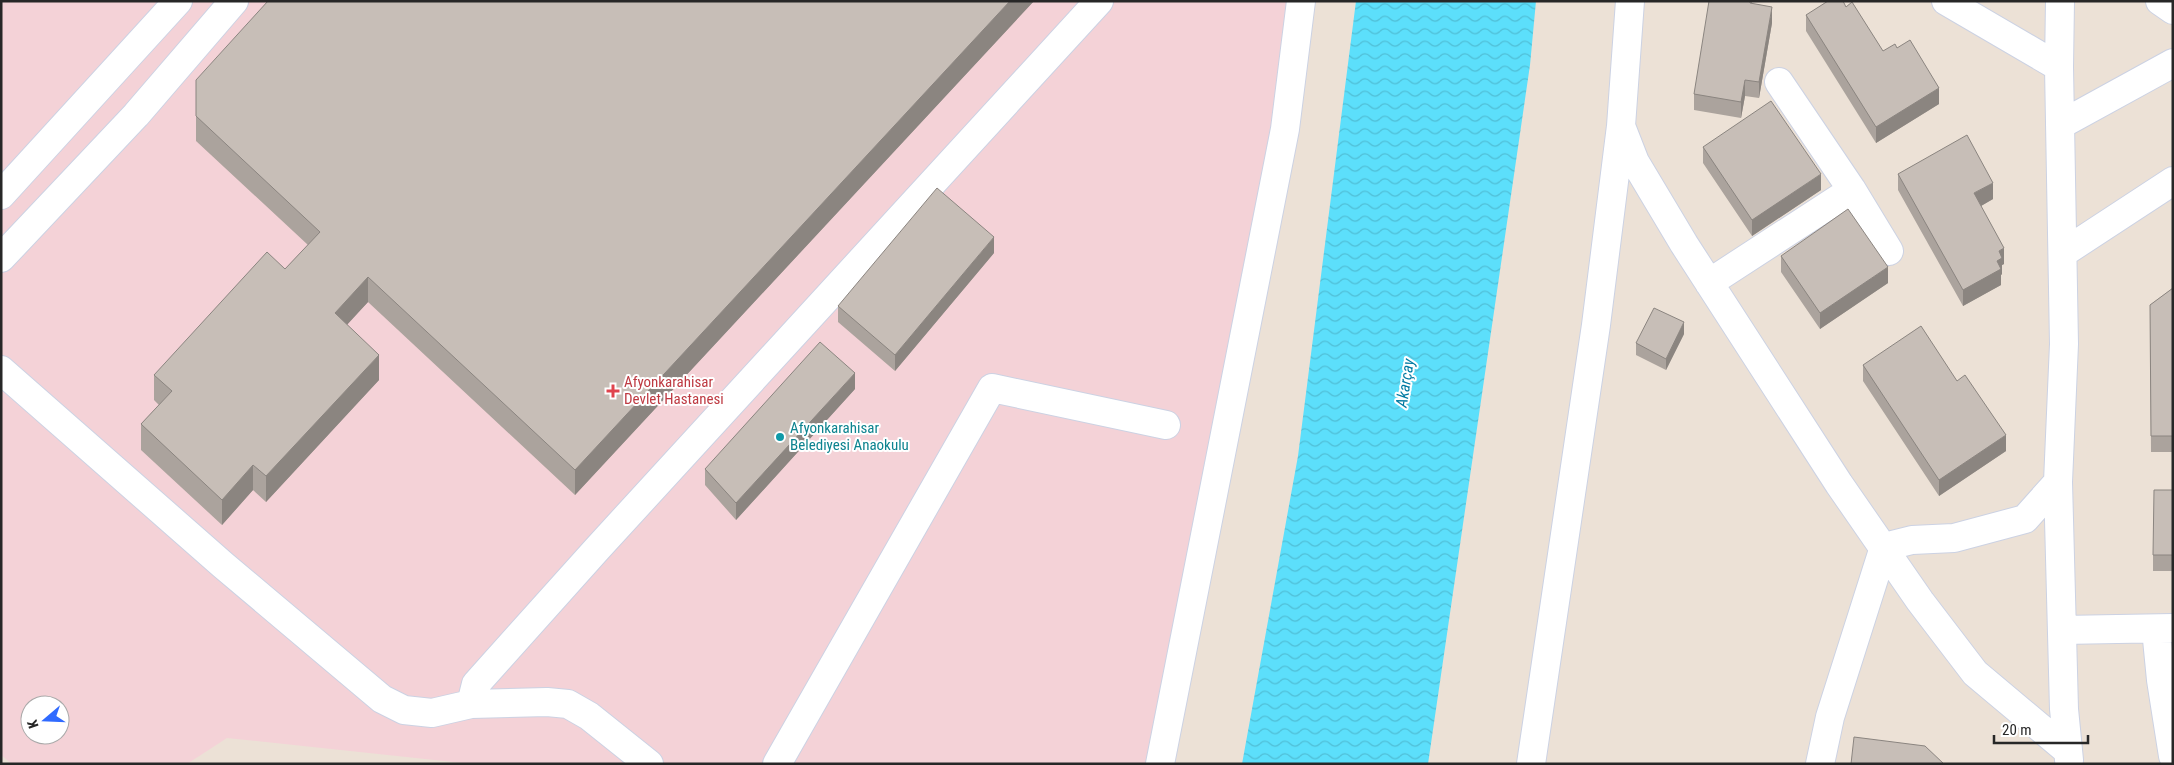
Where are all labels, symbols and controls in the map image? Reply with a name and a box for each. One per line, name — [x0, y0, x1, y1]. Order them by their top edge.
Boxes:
water label: Akarçay — [1392, 357, 1418, 410]
place label: Afyonkarahisar Devlet Hastanesi — [624, 373, 724, 408]
marker: Afyonkarahisar Devlet Hastanesi — [606, 384, 620, 398]
place label: Afyonkarahisar Belediyesi Anaokulu — [790, 419, 909, 454]
marker: Afyonkarahisar Belediyesi Anaokulu — [774, 431, 786, 443]
north arrow — [20, 695, 70, 745]
scale bar — [1994, 712, 2088, 744]
text: K — [24, 718, 42, 731]
text: 20 m — [2002, 721, 2032, 739]

